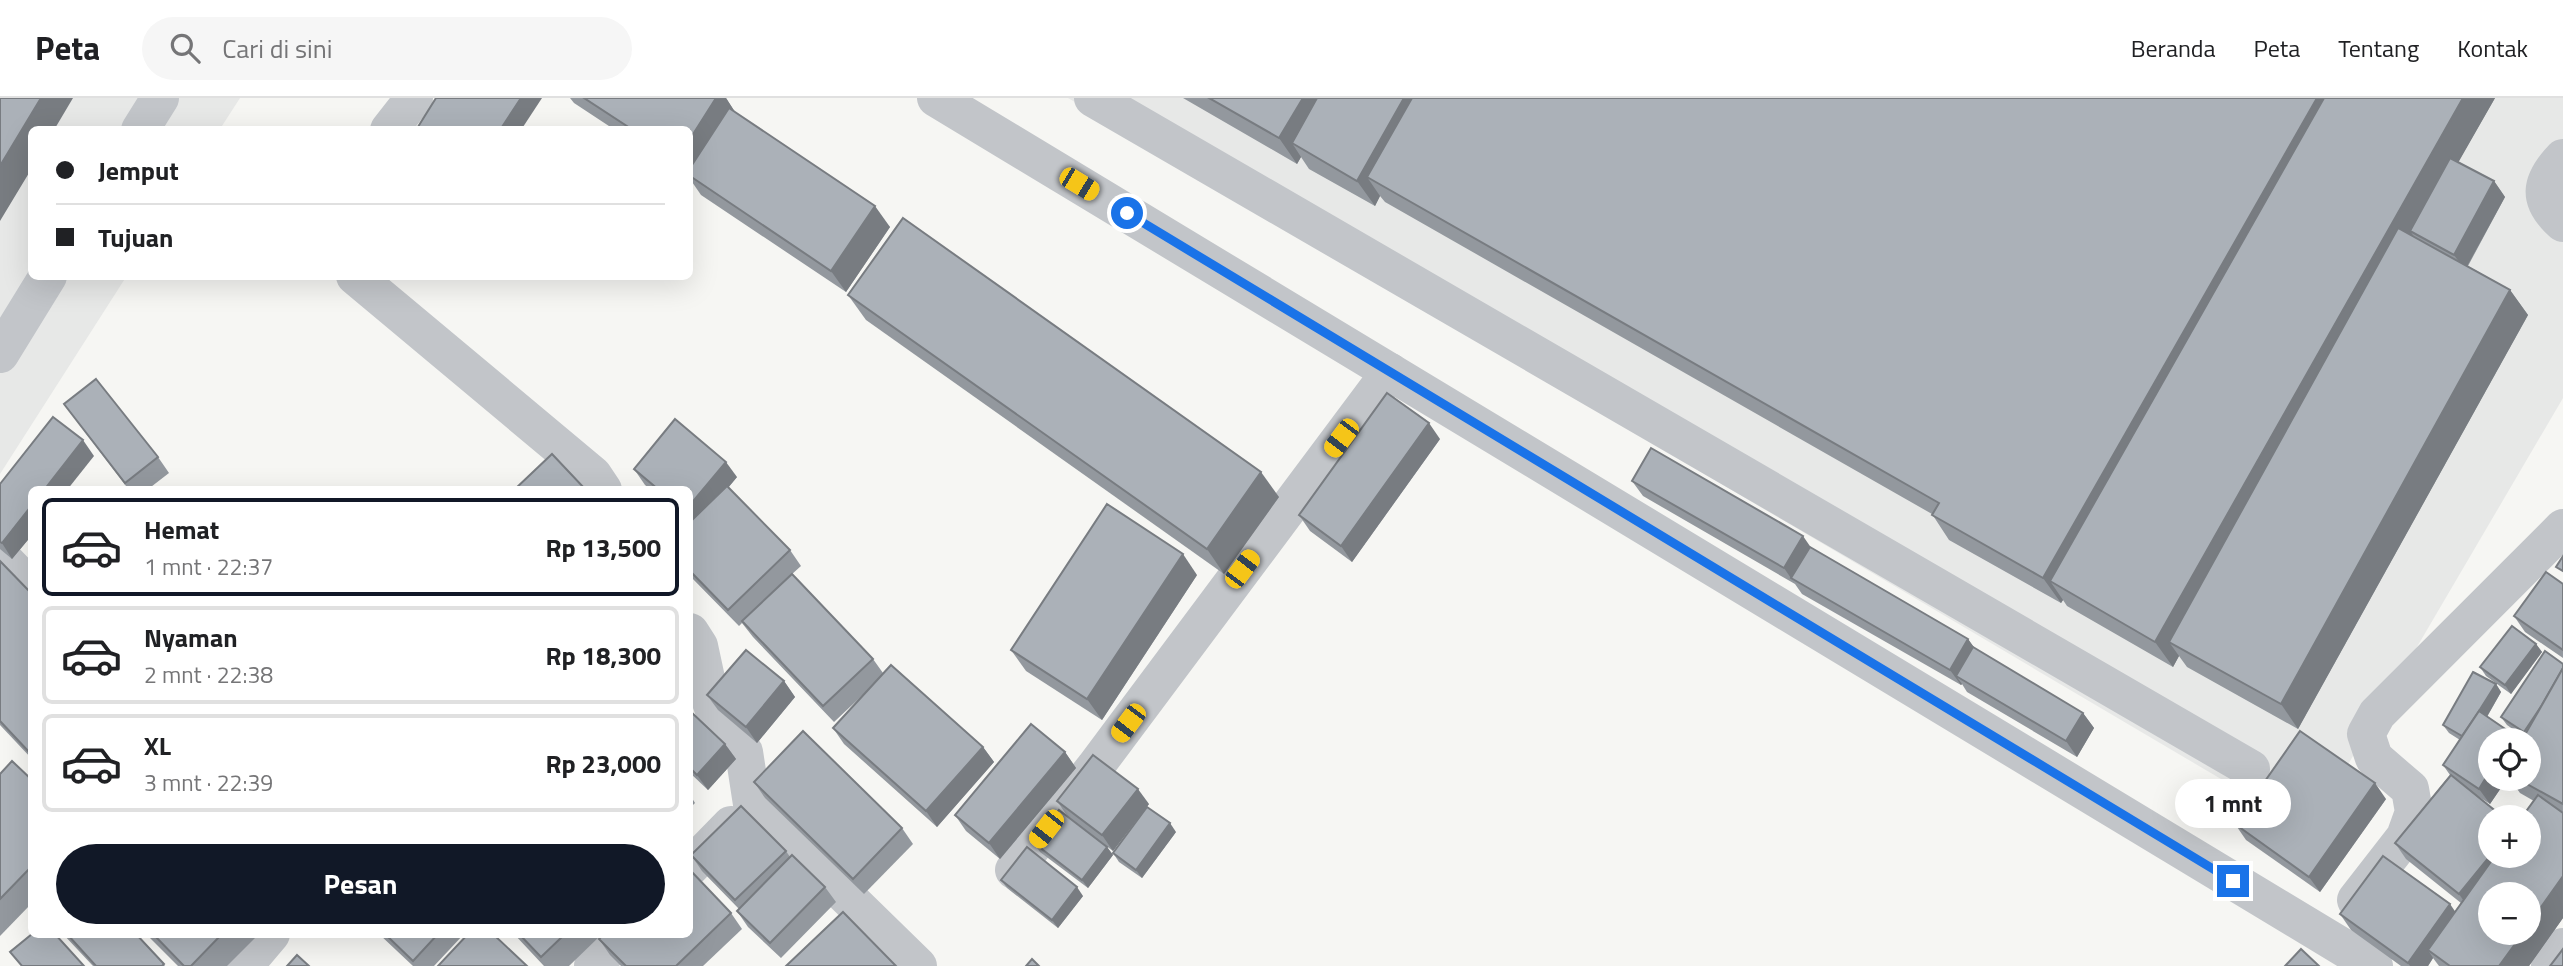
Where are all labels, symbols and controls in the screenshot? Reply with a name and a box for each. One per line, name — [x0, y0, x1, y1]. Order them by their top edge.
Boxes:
search box — [142, 17, 632, 80]
text: Peta — [35, 23, 100, 73]
icon: search — [166, 29, 204, 67]
text: Cari di sini — [222, 29, 332, 68]
text: Beranda — [2131, 30, 2216, 66]
text: Peta — [2254, 30, 2300, 66]
text: Tentang — [2338, 30, 2419, 66]
text: Kontak — [2457, 30, 2528, 66]
text: Jemput — [98, 151, 179, 190]
car — [1056, 164, 1103, 204]
route start — [1111, 197, 1143, 229]
text: Tujuan — [98, 218, 173, 257]
car — [1320, 415, 1363, 461]
text: Hemat — [144, 510, 219, 549]
icon: car — [60, 516, 123, 579]
text: Rp 13,500 — [545, 528, 661, 567]
car — [1221, 546, 1264, 592]
text: 1 mnt · 22:37 — [144, 549, 273, 584]
text: Nyaman — [144, 618, 238, 657]
icon: car — [60, 624, 123, 687]
text: Rp 18,300 — [545, 636, 661, 675]
text: 2 mnt · 22:38 — [144, 657, 273, 692]
car — [1107, 700, 1150, 746]
text: XL — [144, 726, 171, 765]
map controls — [2478, 728, 2541, 945]
button: locate — [2478, 728, 2541, 791]
icon: car — [60, 732, 123, 795]
text: Rp 23,000 — [545, 744, 661, 783]
text: 3 mnt · 22:39 — [144, 765, 273, 800]
callout: 1 mnt — [2175, 780, 2291, 828]
text: 1 mnt — [2204, 786, 2262, 821]
button: + — [2478, 805, 2541, 868]
car — [1025, 806, 1068, 852]
button: Pesan — [56, 844, 665, 924]
route end — [2217, 865, 2249, 897]
button: − — [2478, 882, 2541, 945]

